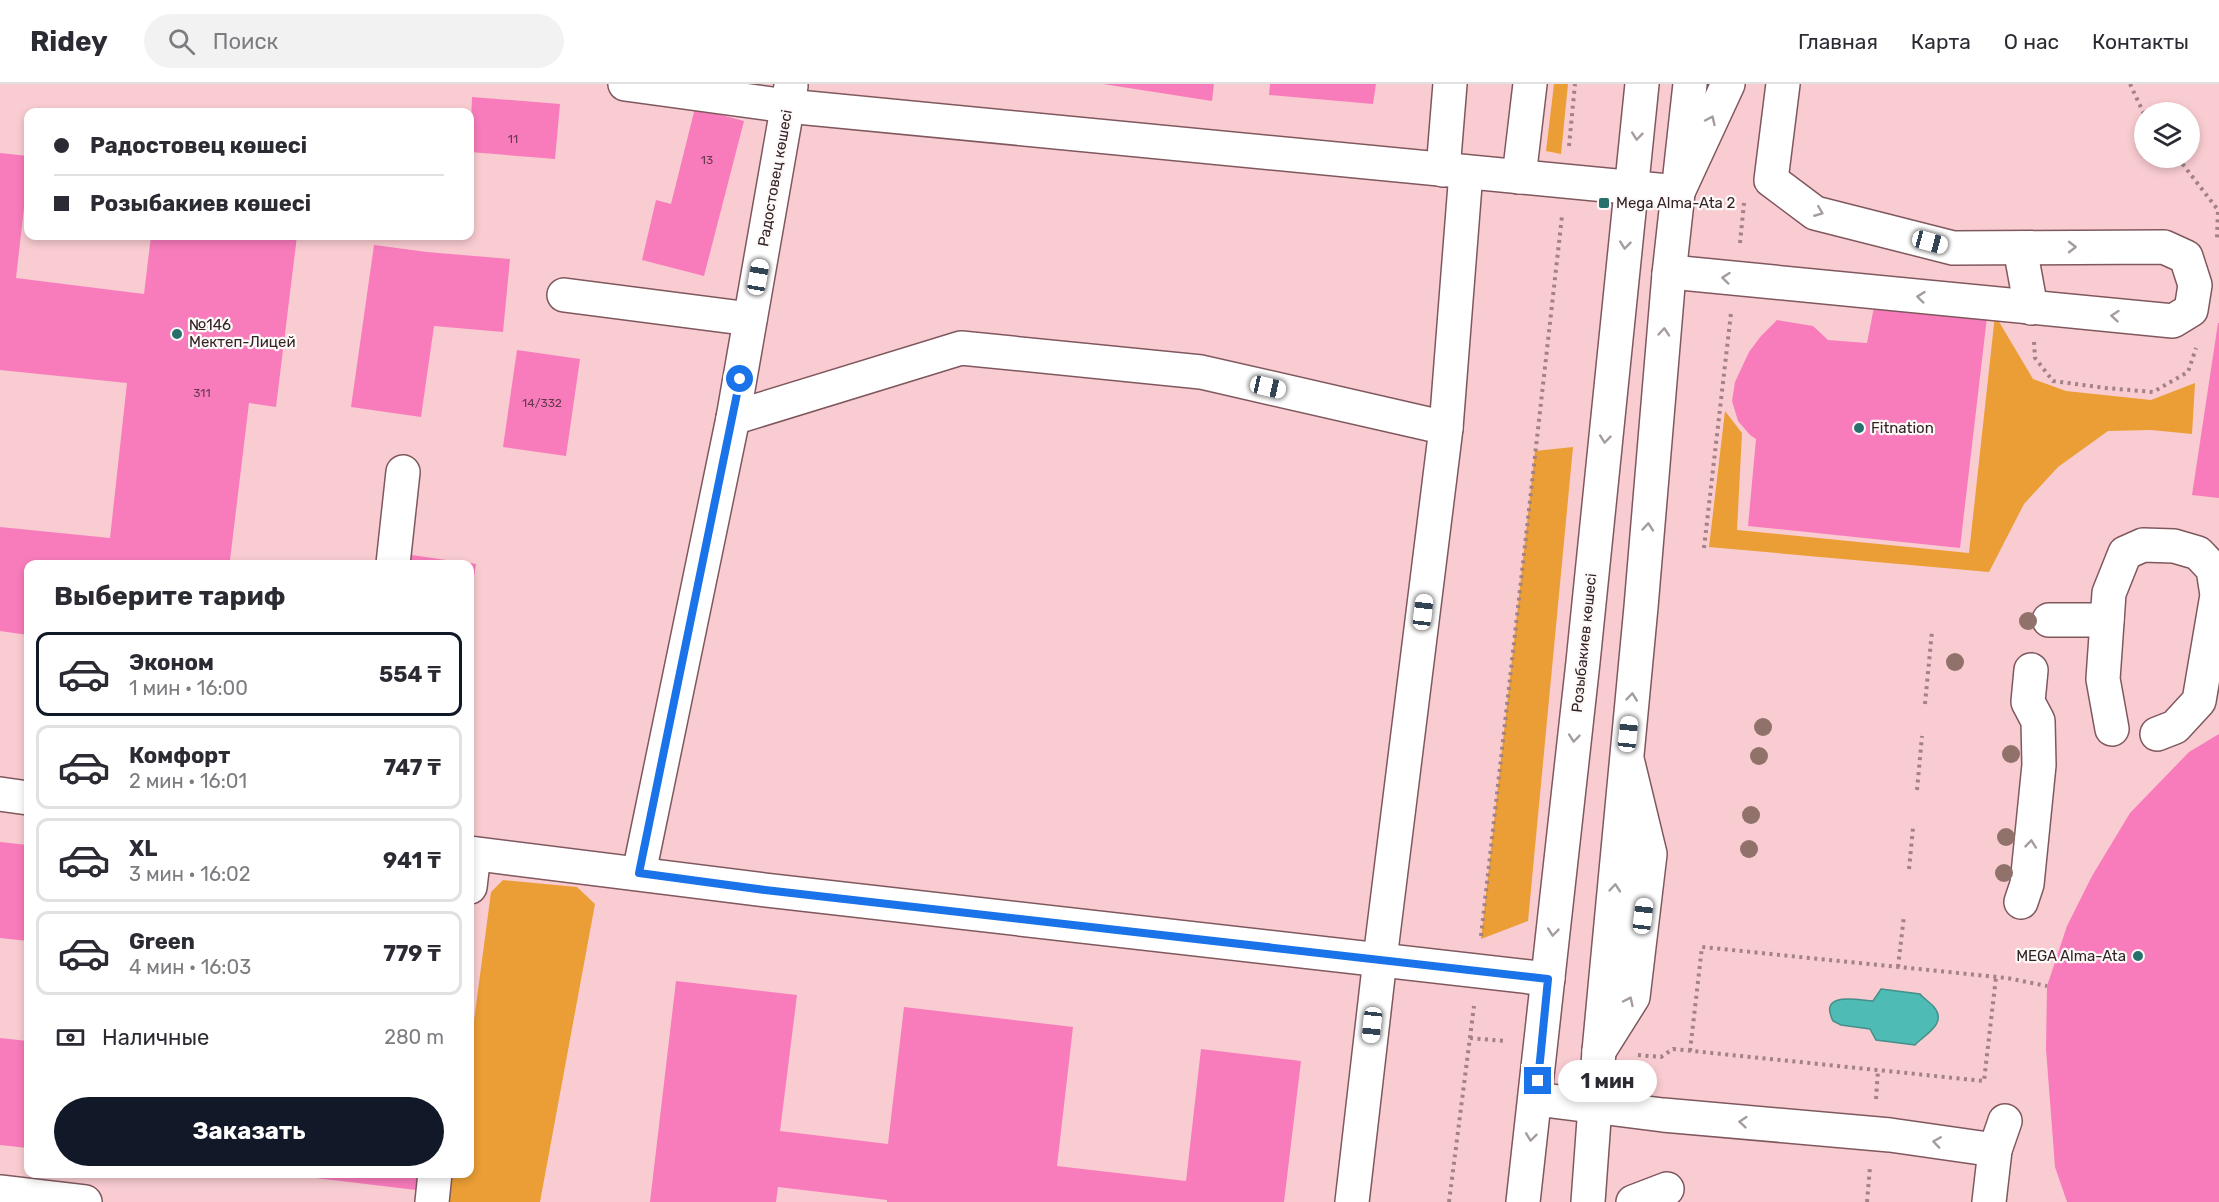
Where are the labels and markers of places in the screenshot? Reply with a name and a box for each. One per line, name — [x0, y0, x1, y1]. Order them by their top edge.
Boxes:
place label: Mega Alma-Ata 2 — [1616, 194, 1736, 212]
marker: Mega Alma-Ata 2 — [1597, 196, 1611, 210]
place label: №146 Мектеп-Лицей — [189, 316, 296, 351]
marker: №146 Мектеп-Лицей — [170, 327, 184, 341]
place label: Fitnation — [1871, 419, 1934, 437]
marker: Fitnation — [1852, 421, 1866, 435]
place label: MEGA Alma-Ata — [2016, 947, 2126, 965]
marker: MEGA Alma-Ata — [2131, 949, 2145, 963]

